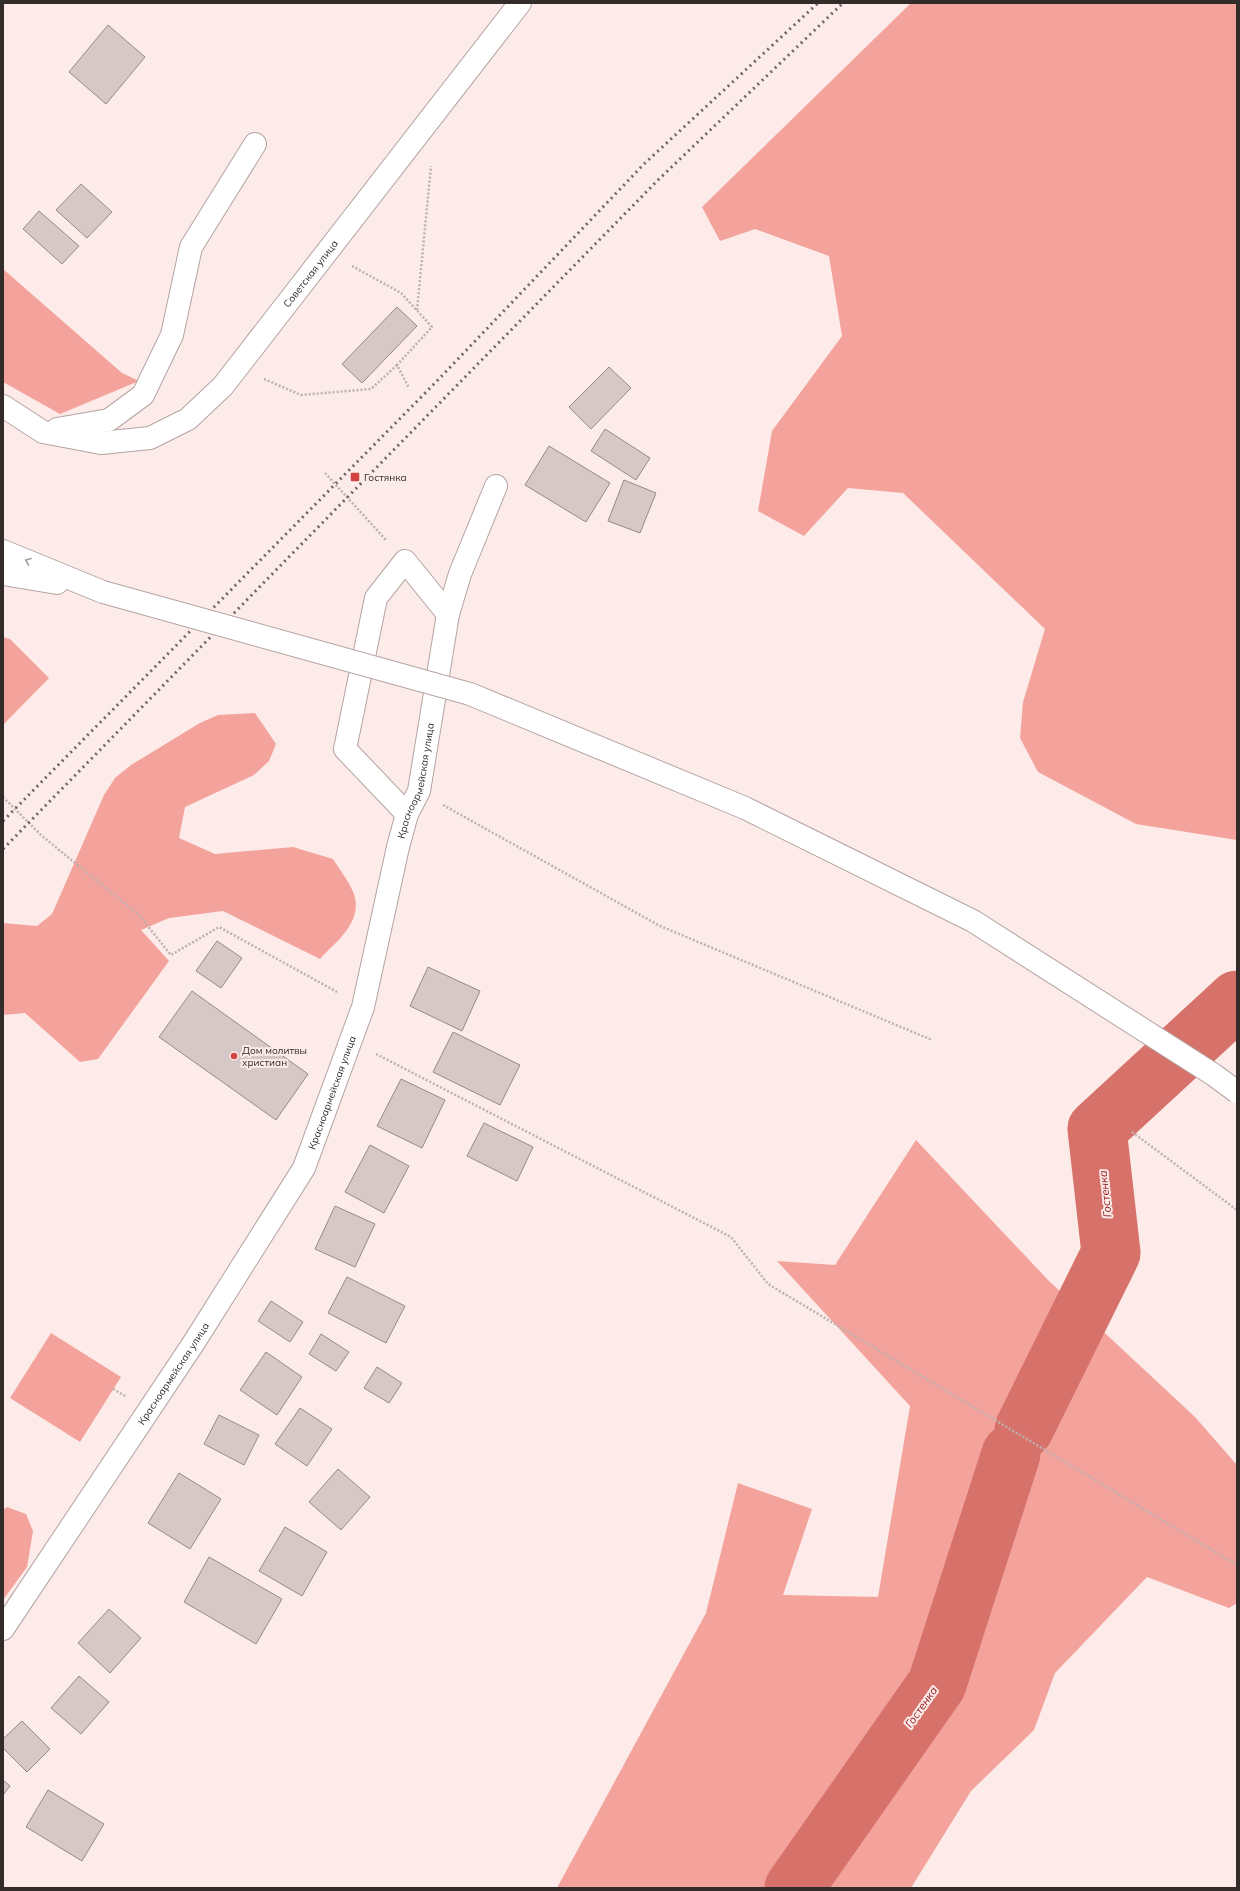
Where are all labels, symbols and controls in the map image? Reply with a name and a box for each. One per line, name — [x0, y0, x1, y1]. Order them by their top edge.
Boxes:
street label: Советская улица — [280, 237, 341, 310]
marker: Гостянка — [349, 471, 361, 483]
place label: Гостянка — [364, 471, 407, 484]
one-way arrow — [25, 558, 32, 566]
street label: Красноармейская улица — [394, 722, 437, 840]
street label: Красноармейская улица — [305, 1034, 358, 1151]
place label: Дом молитвы христиан — [242, 1044, 307, 1069]
marker: Дом молитвы христиан — [229, 1051, 239, 1061]
water label: Гостенка — [1096, 1170, 1114, 1218]
street label: Красноармейская улица — [135, 1320, 212, 1427]
water label: Гостенка — [902, 1683, 940, 1730]

